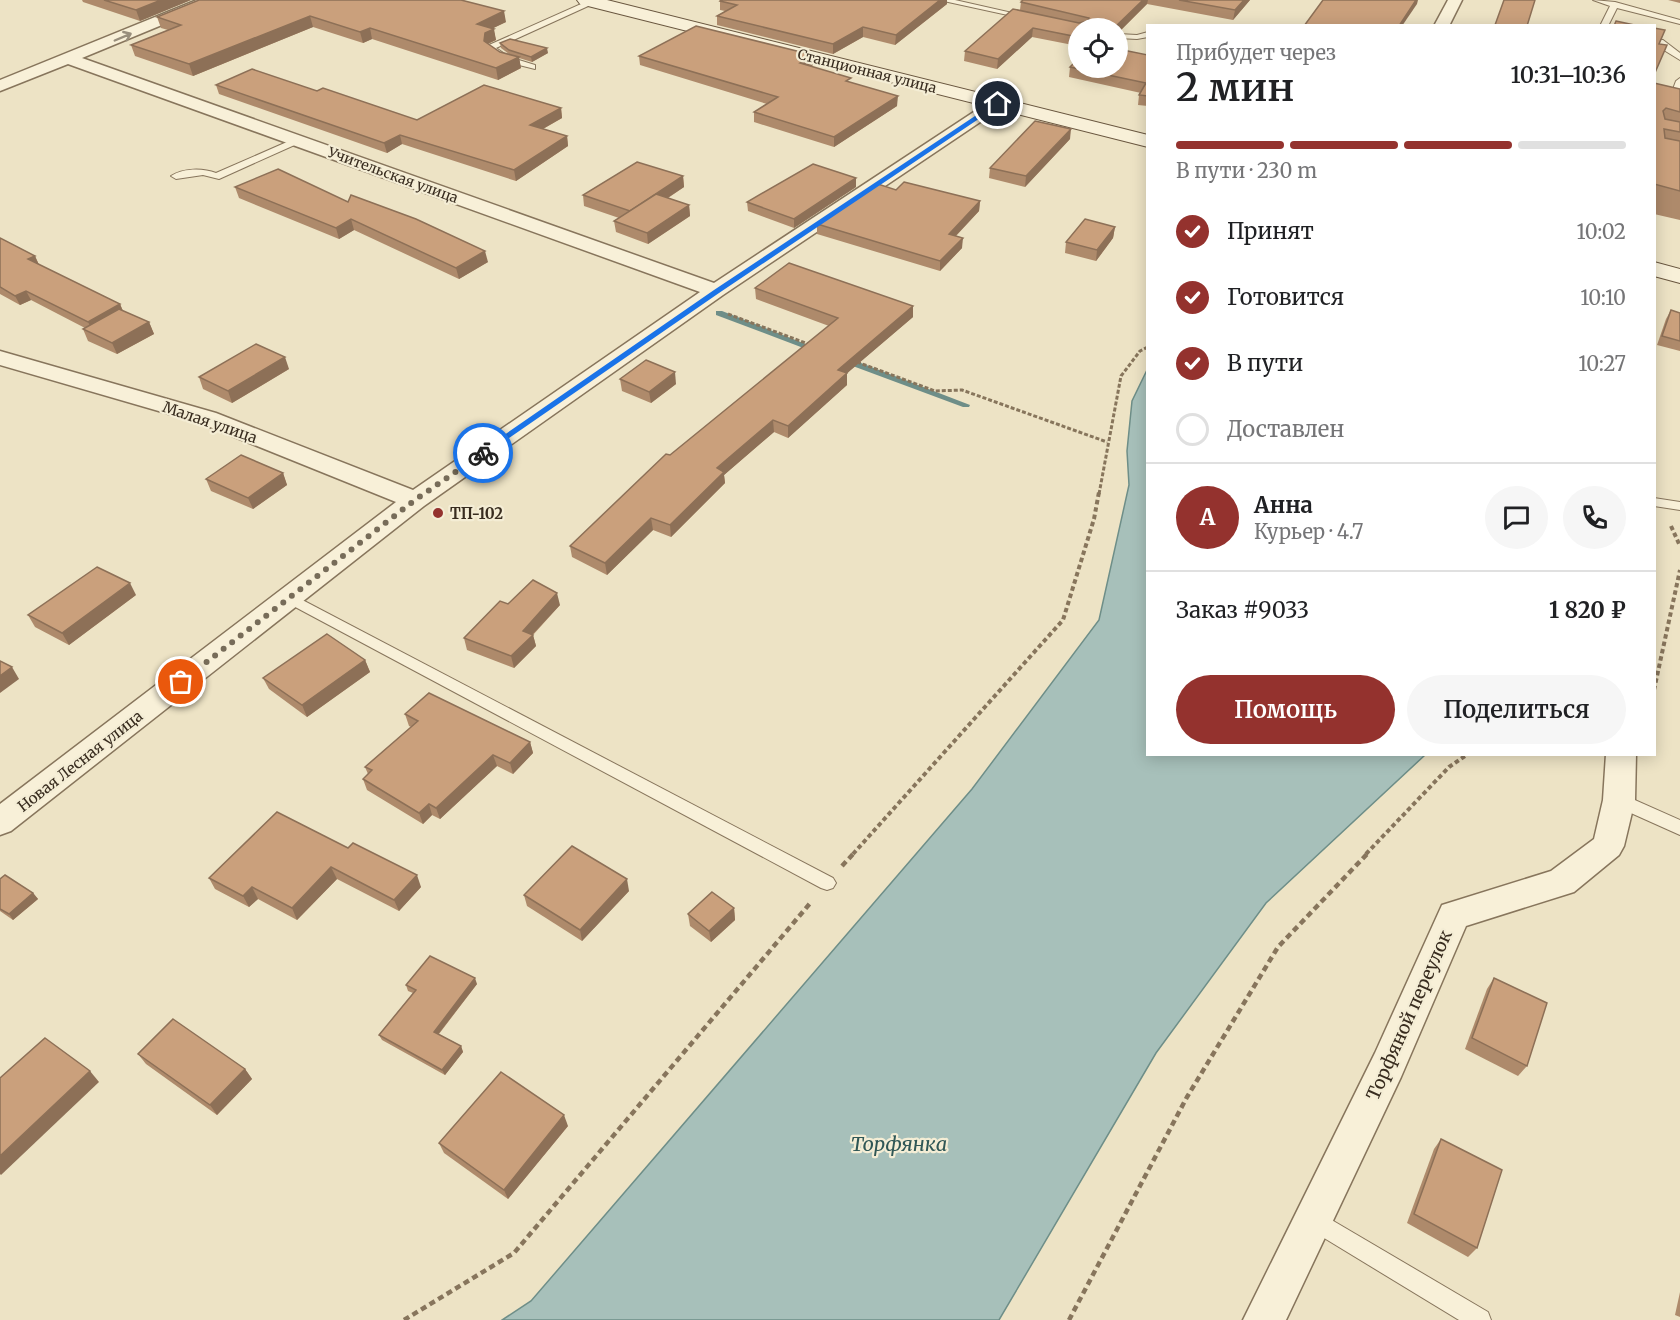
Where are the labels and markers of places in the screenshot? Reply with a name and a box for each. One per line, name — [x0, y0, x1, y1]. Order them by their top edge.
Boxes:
pin — [972, 78, 1023, 129]
place label: ТП-102 — [450, 504, 503, 523]
marker: ТП-102 — [431, 506, 445, 520]
pin — [155, 656, 206, 707]

